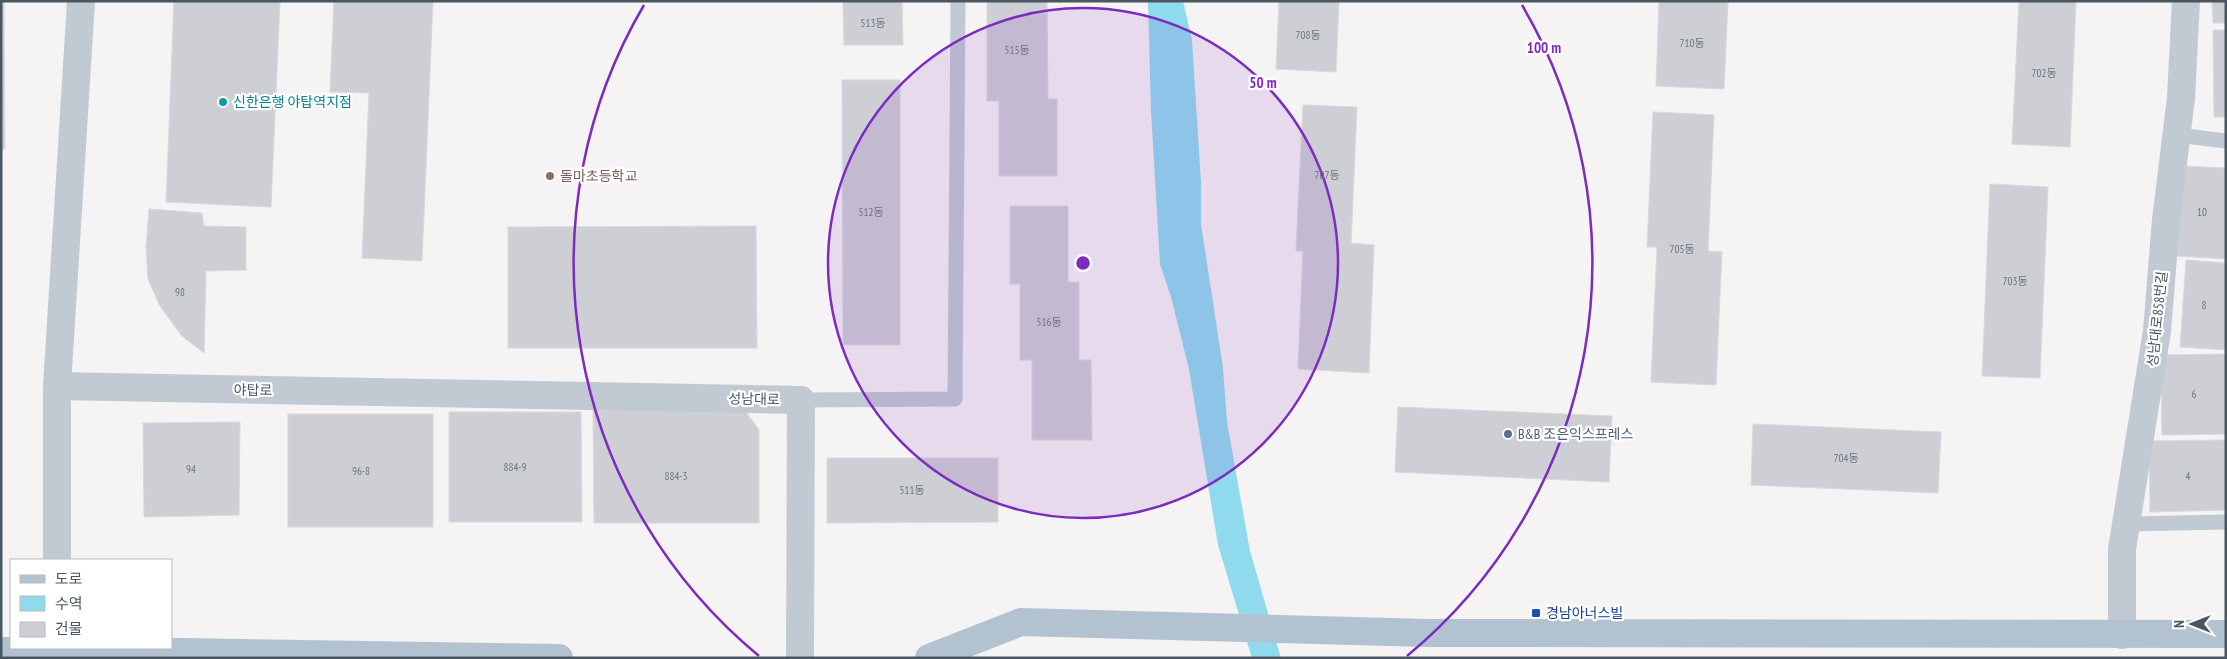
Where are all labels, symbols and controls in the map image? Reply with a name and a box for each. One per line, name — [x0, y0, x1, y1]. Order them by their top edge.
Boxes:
house number: 513동 — [861, 16, 885, 30]
house number: 708동 — [1296, 28, 1320, 42]
house number: 710동 — [1680, 36, 1704, 50]
text: 100 m — [1527, 38, 1561, 57]
house number: 515동 — [1005, 43, 1029, 57]
house number: 702동 — [2032, 66, 2056, 80]
text: 50 m — [1249, 73, 1277, 92]
place label: 신한은행 야탑역지점 — [233, 93, 352, 111]
marker: 신한은행 야탑역지점 — [217, 96, 229, 108]
place label: 돌마초등학교 — [560, 167, 637, 185]
house number: 707동 — [1315, 168, 1339, 182]
marker: 돌마초등학교 — [544, 170, 556, 182]
house number: 512동 — [859, 205, 883, 219]
house number: 10 — [2197, 205, 2207, 219]
house number: 705동 — [1670, 242, 1694, 256]
centre of rings — [1074, 254, 1092, 272]
street label: 성남대로858번길 — [2143, 270, 2171, 368]
house number: 703동 — [2003, 274, 2027, 288]
house number: 98 — [175, 285, 185, 299]
house number: 8 — [2202, 298, 2207, 312]
house number: 516동 — [1037, 315, 1061, 329]
street label: 야탑로 — [234, 381, 273, 399]
house number: 6 — [2192, 387, 2197, 401]
street label: 성남대로 — [728, 390, 780, 408]
place label: B&B 조은익스프레스 — [1518, 425, 1634, 443]
marker: B&B 조은익스프레스 — [1502, 428, 1514, 440]
house number: 704동 — [1834, 451, 1858, 465]
house number: 884-9 — [503, 460, 527, 474]
house number: 94 — [186, 462, 196, 476]
house number: 96-8 — [352, 464, 370, 478]
house number: 884-3 — [664, 469, 688, 483]
house number: 4 — [2186, 469, 2191, 483]
house number: 511동 — [900, 483, 924, 497]
legend — [10, 559, 172, 649]
text: 도로 — [55, 569, 83, 588]
text: 수역 — [55, 594, 83, 613]
north arrow — [2167, 599, 2217, 649]
place label: 경남아너스빌 — [1546, 604, 1623, 622]
marker: 경남아너스빌 — [1530, 607, 1542, 619]
text: 건물 — [55, 619, 83, 638]
text: N — [2170, 620, 2188, 628]

